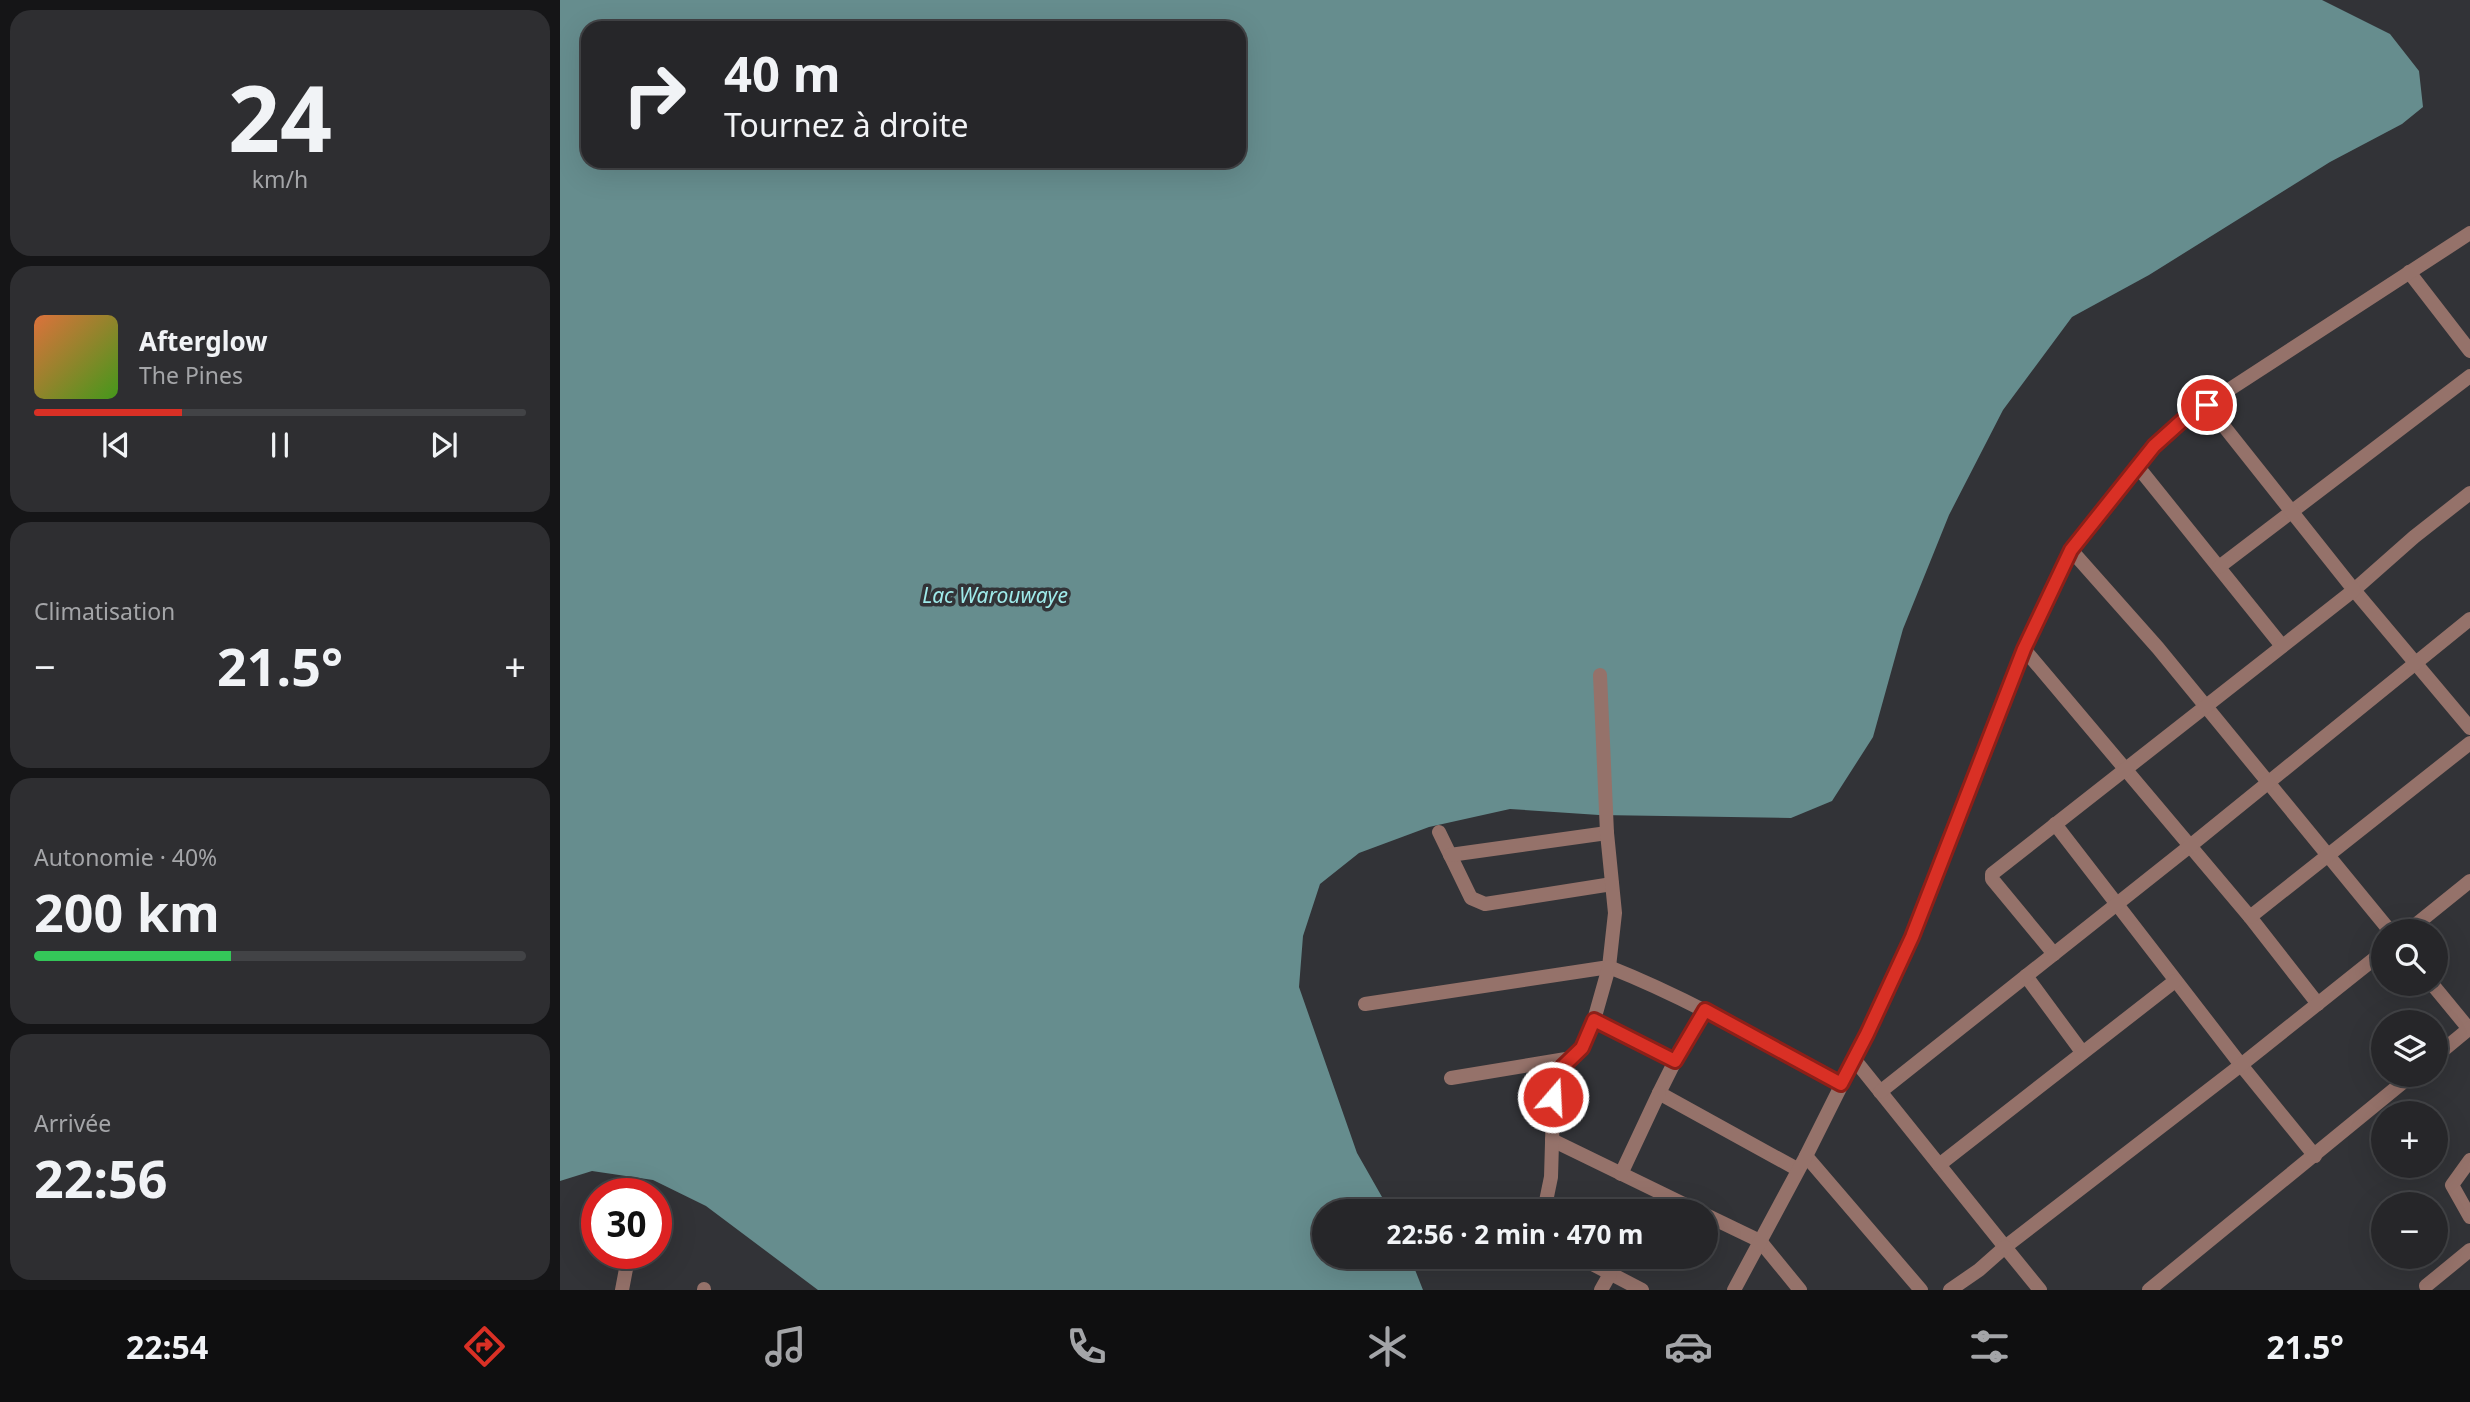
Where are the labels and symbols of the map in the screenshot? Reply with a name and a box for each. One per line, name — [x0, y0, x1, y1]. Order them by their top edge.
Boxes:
pin — [2177, 375, 2237, 435]
water label: Lac Warouwaye — [922, 581, 1068, 609]
position arrow — [1516, 1060, 1590, 1134]
speed limit sign: 30 — [581, 1178, 672, 1269]

